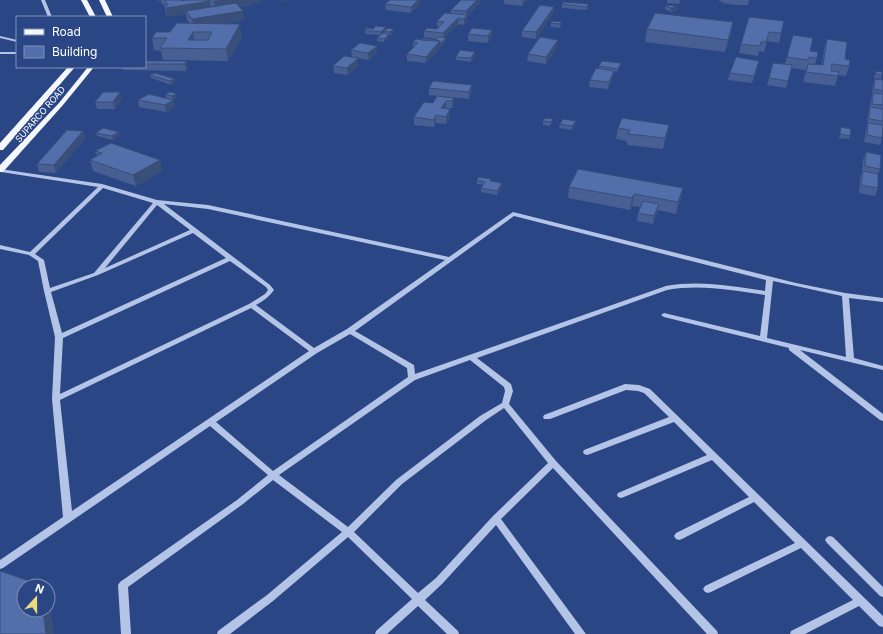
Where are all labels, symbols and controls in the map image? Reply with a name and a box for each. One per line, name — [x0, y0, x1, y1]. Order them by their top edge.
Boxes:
legend — [16, 16, 146, 68]
text: Road — [52, 24, 81, 39]
text: Building — [52, 44, 97, 59]
street label: SUPARCO ROAD — [13, 84, 67, 144]
north arrow — [16, 578, 56, 618]
text: N — [33, 581, 46, 597]

